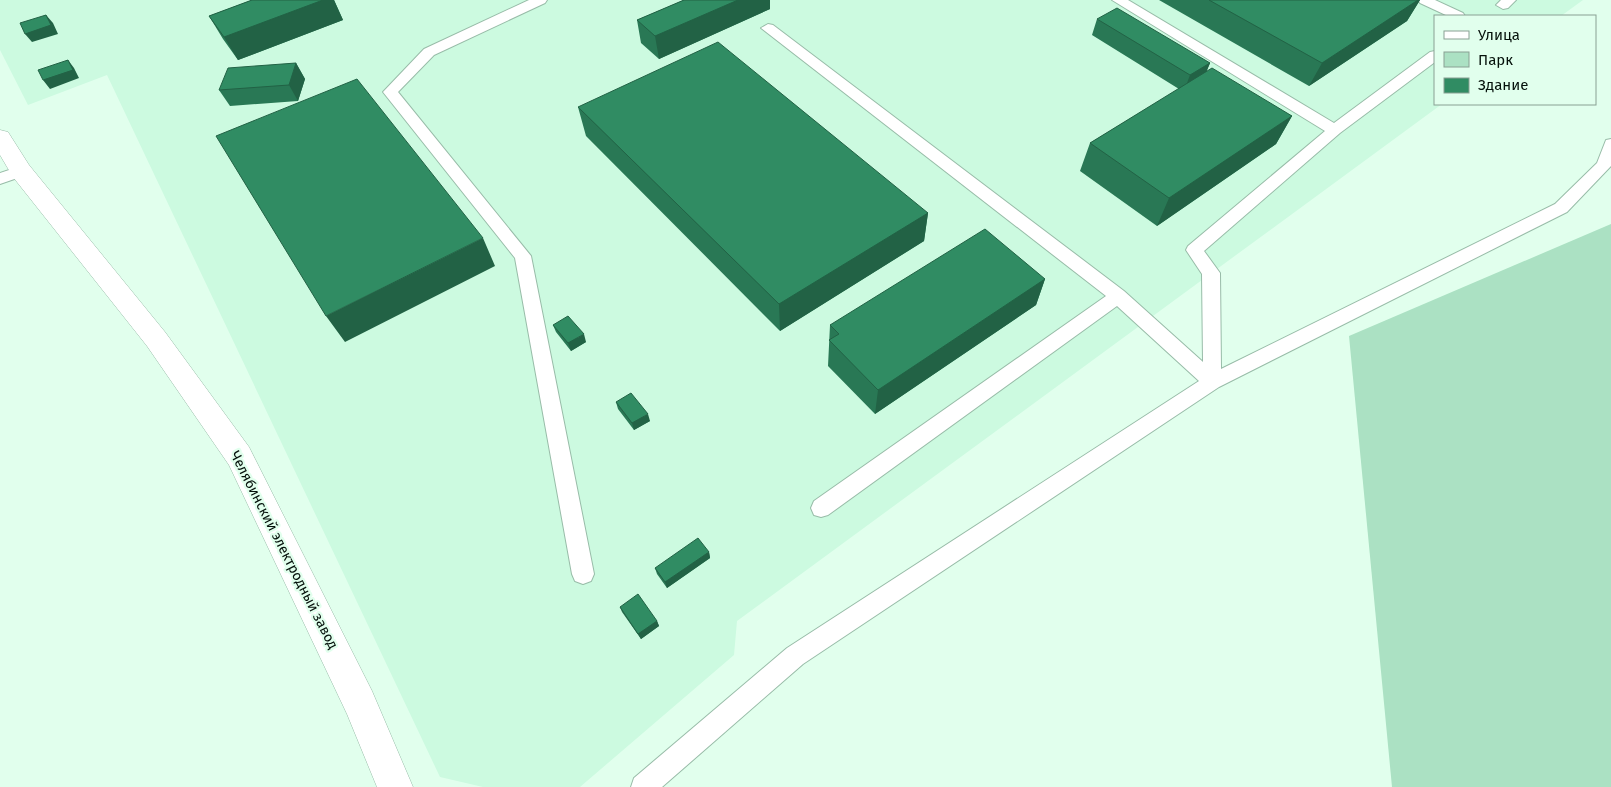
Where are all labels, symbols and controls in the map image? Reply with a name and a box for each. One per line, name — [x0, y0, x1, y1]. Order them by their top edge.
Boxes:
legend — [1434, 15, 1596, 105]
text: Улица — [1478, 26, 1520, 44]
text: Парк — [1478, 51, 1513, 69]
text: Здание — [1478, 76, 1528, 94]
street label: Челябинский электродный завод — [226, 448, 342, 652]

